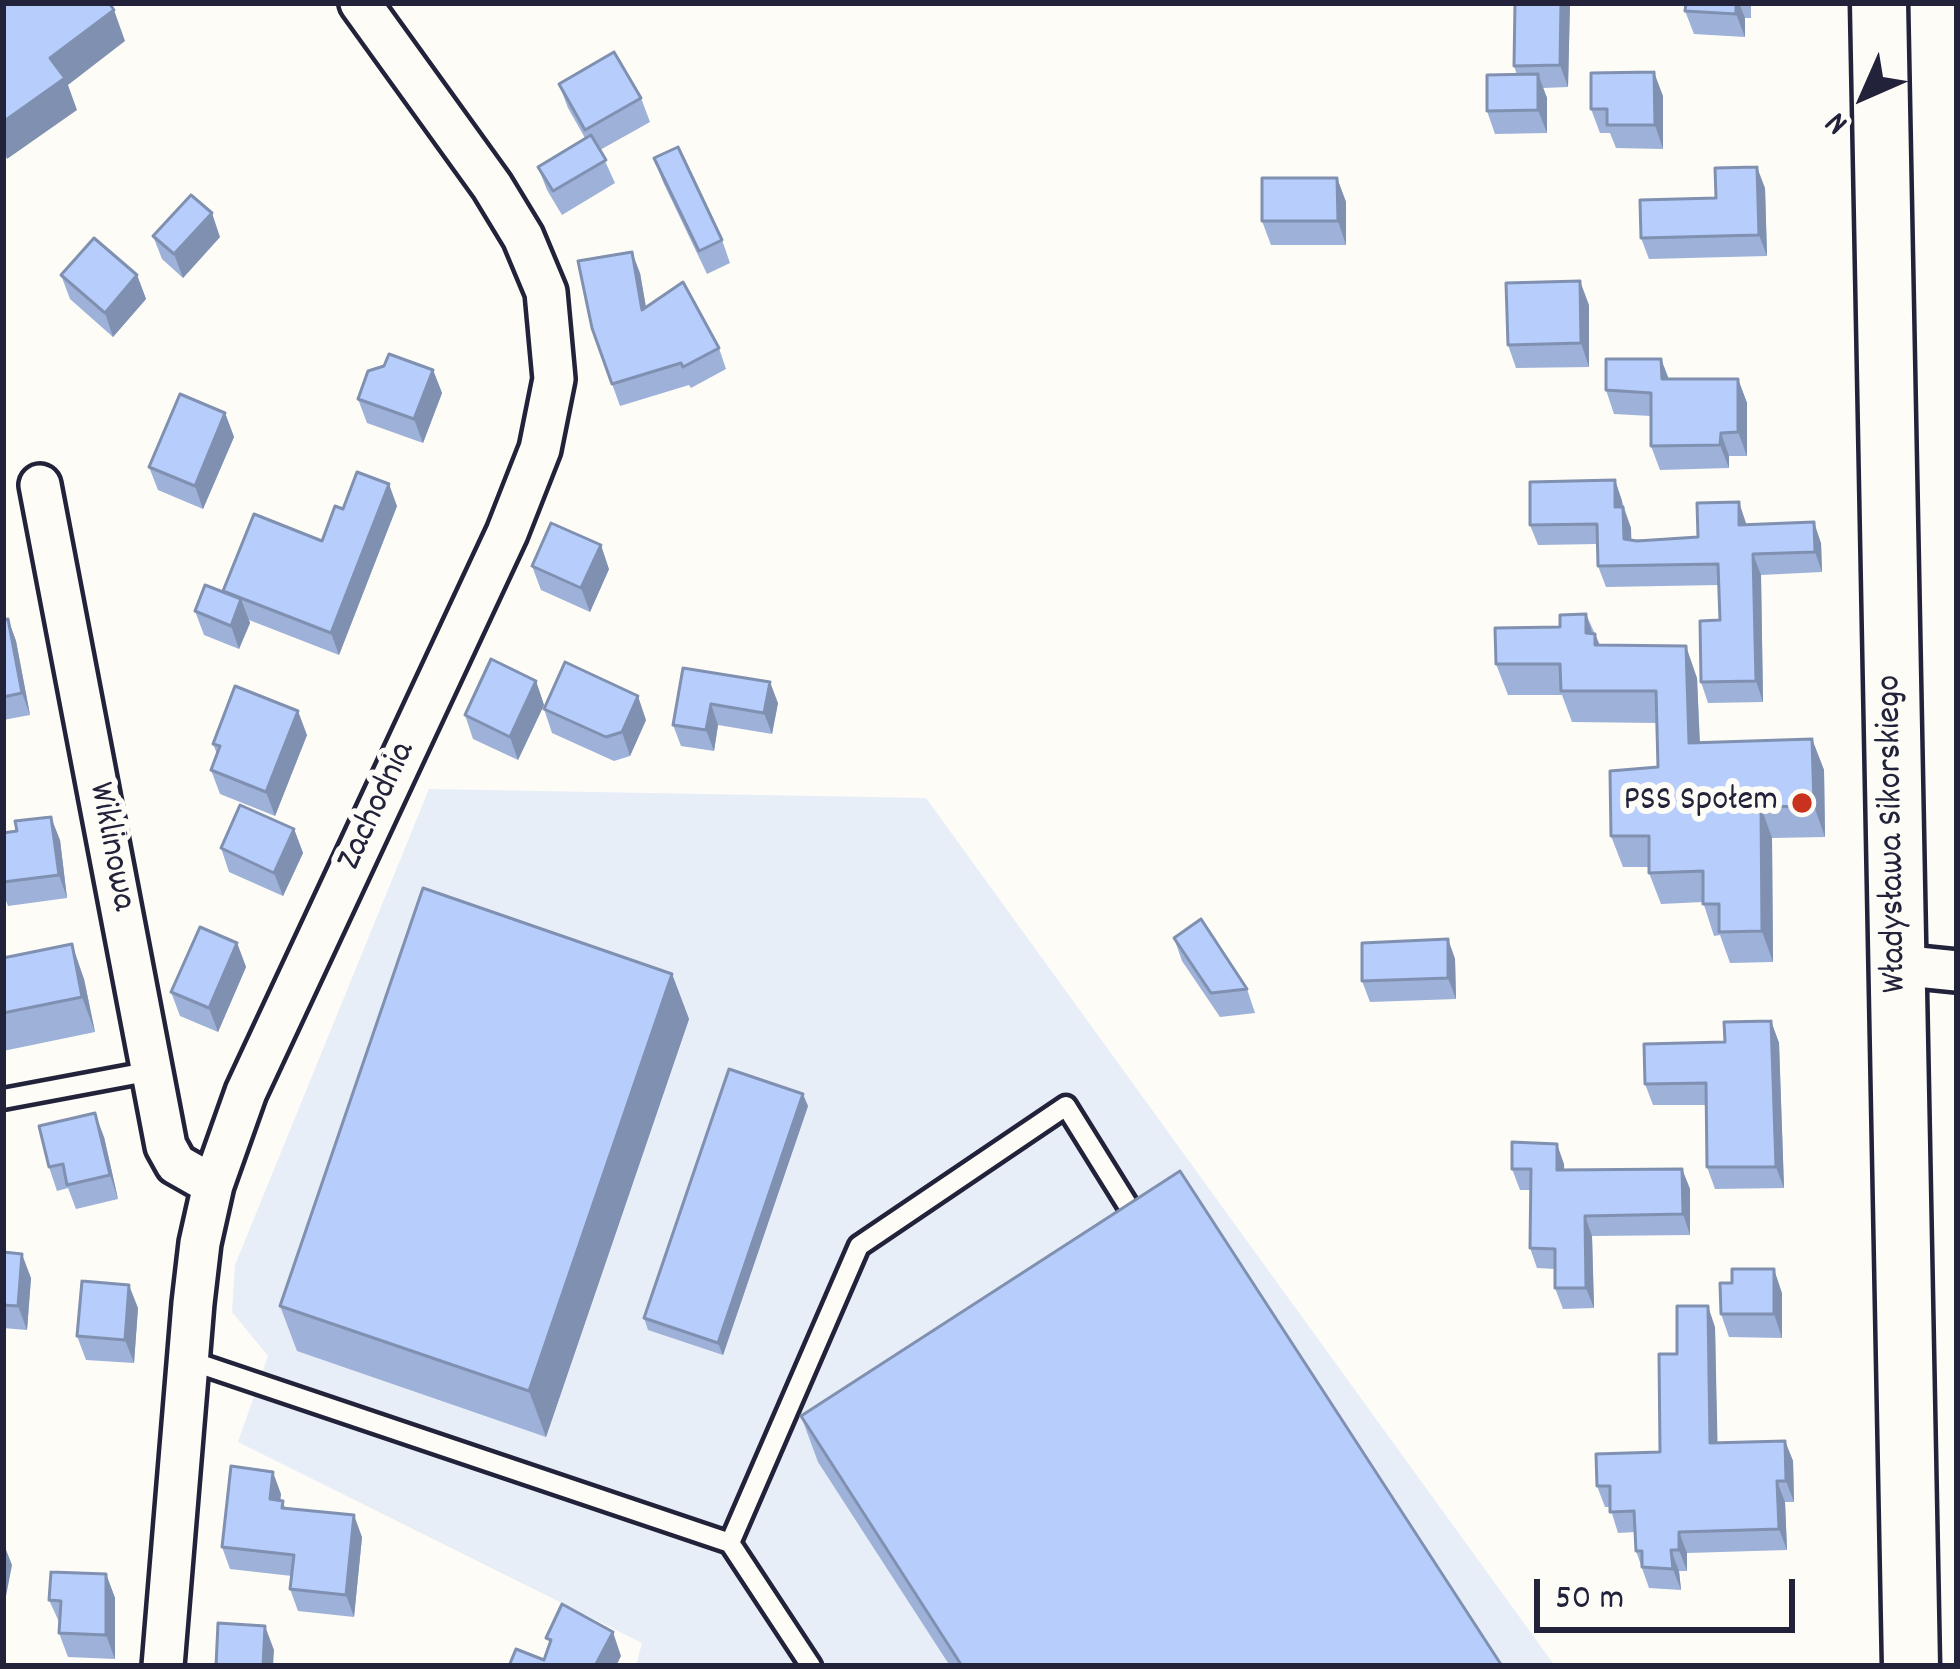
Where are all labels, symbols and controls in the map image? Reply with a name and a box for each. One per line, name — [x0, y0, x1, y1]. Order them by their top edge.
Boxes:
north arrow — [1804, 36, 1924, 156]
text: N — [1816, 99, 1861, 144]
street label: Władysława Sikorskiego — [1871, 674, 1919, 994]
street label: Zachodnia — [331, 736, 427, 878]
street label: Wiklinowa — [75, 779, 143, 915]
place label: PSS Społem — [1623, 781, 1778, 825]
marker: PSS Społem — [1789, 790, 1815, 816]
scale bar — [1540, 1555, 1801, 1629]
text: 50 m — [1555, 1574, 1624, 1626]

